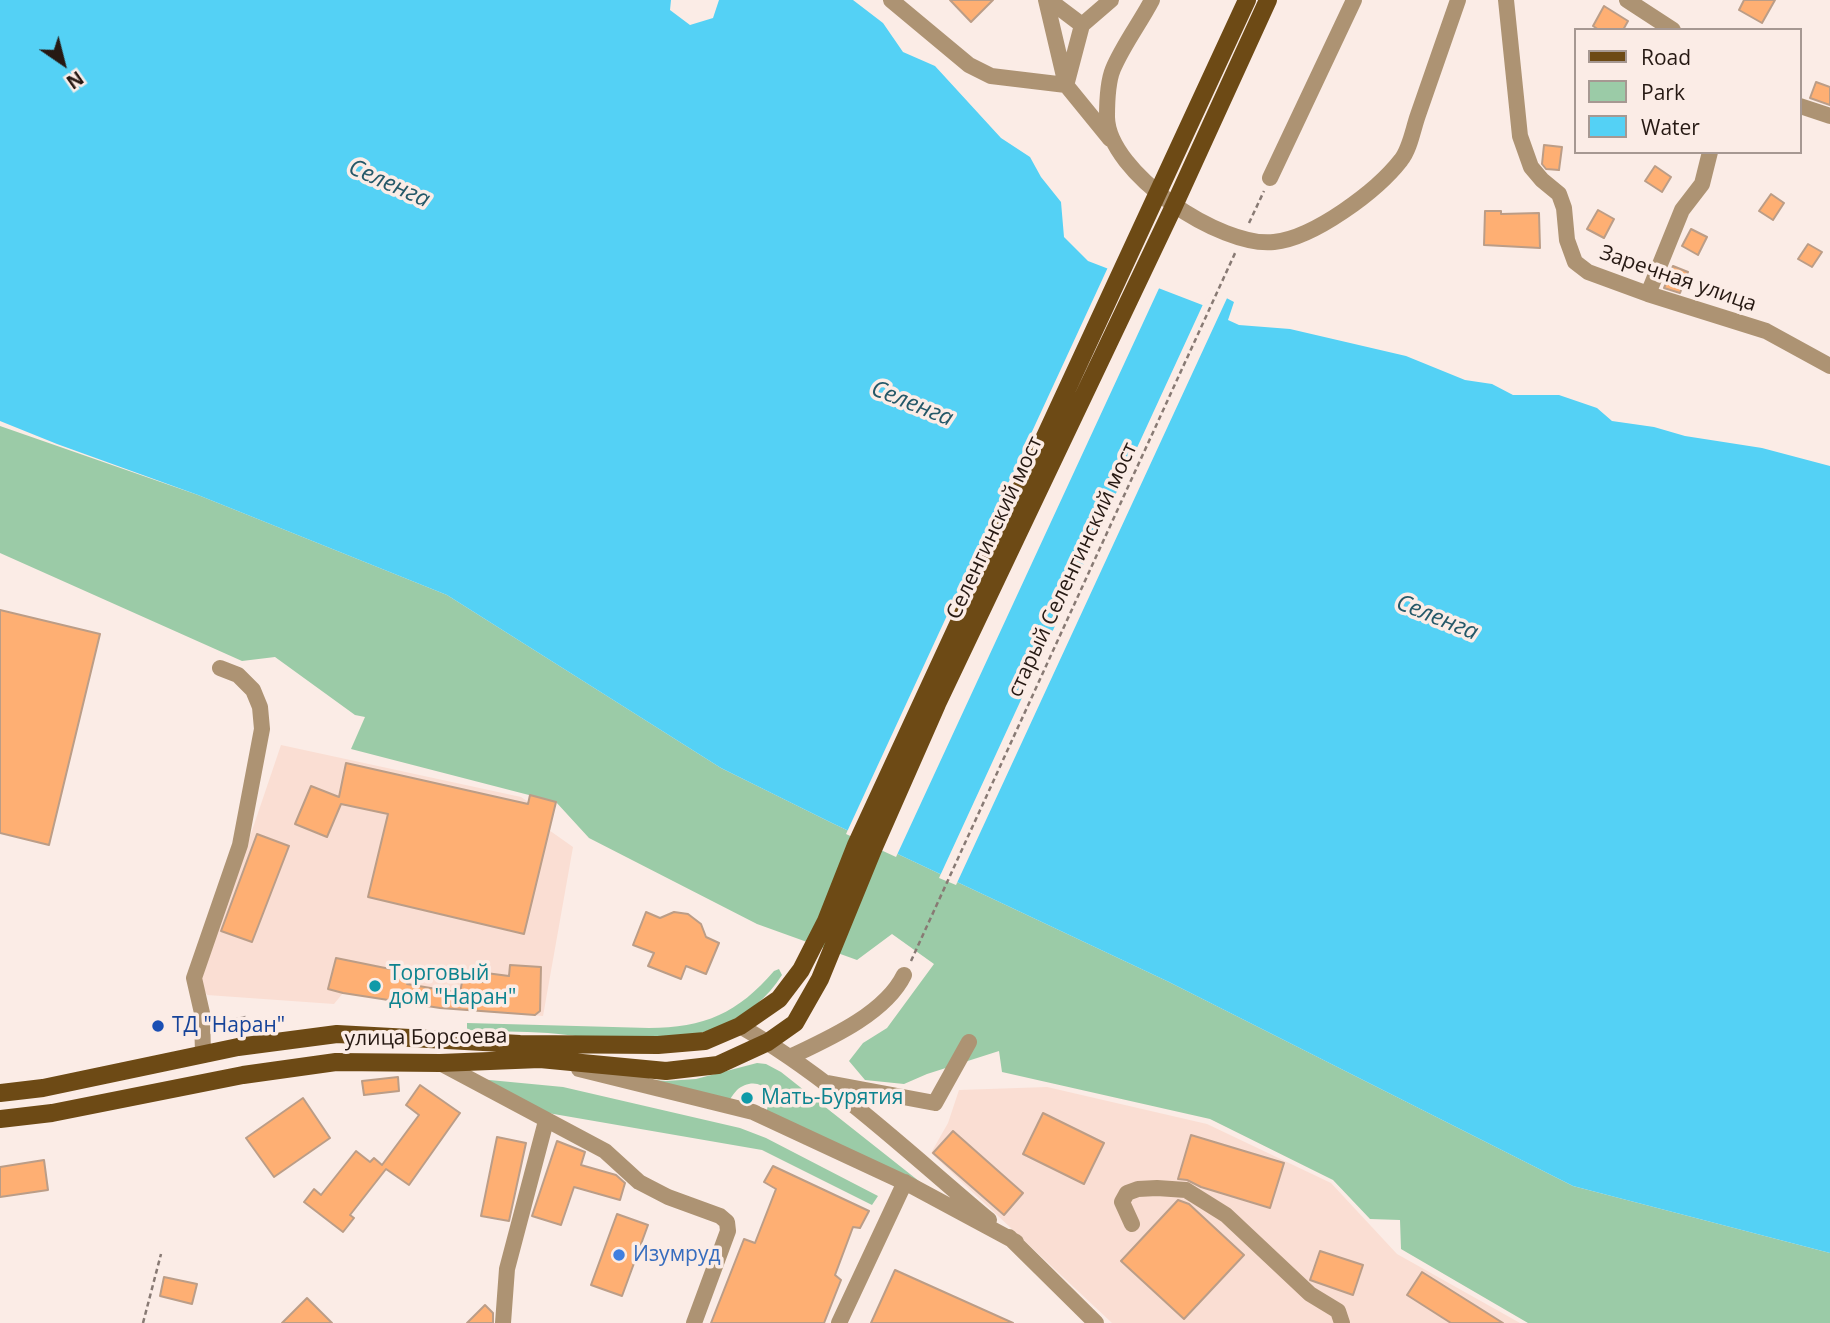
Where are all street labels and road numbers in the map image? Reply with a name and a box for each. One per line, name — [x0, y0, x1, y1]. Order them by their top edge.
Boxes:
street label: Заречная улица — [1596, 240, 1760, 318]
street label: Селенгинский мост — [942, 433, 1048, 623]
street label: старый Селенгинский мост — [1003, 439, 1143, 701]
street label: улица Борсоева — [344, 1024, 508, 1052]

